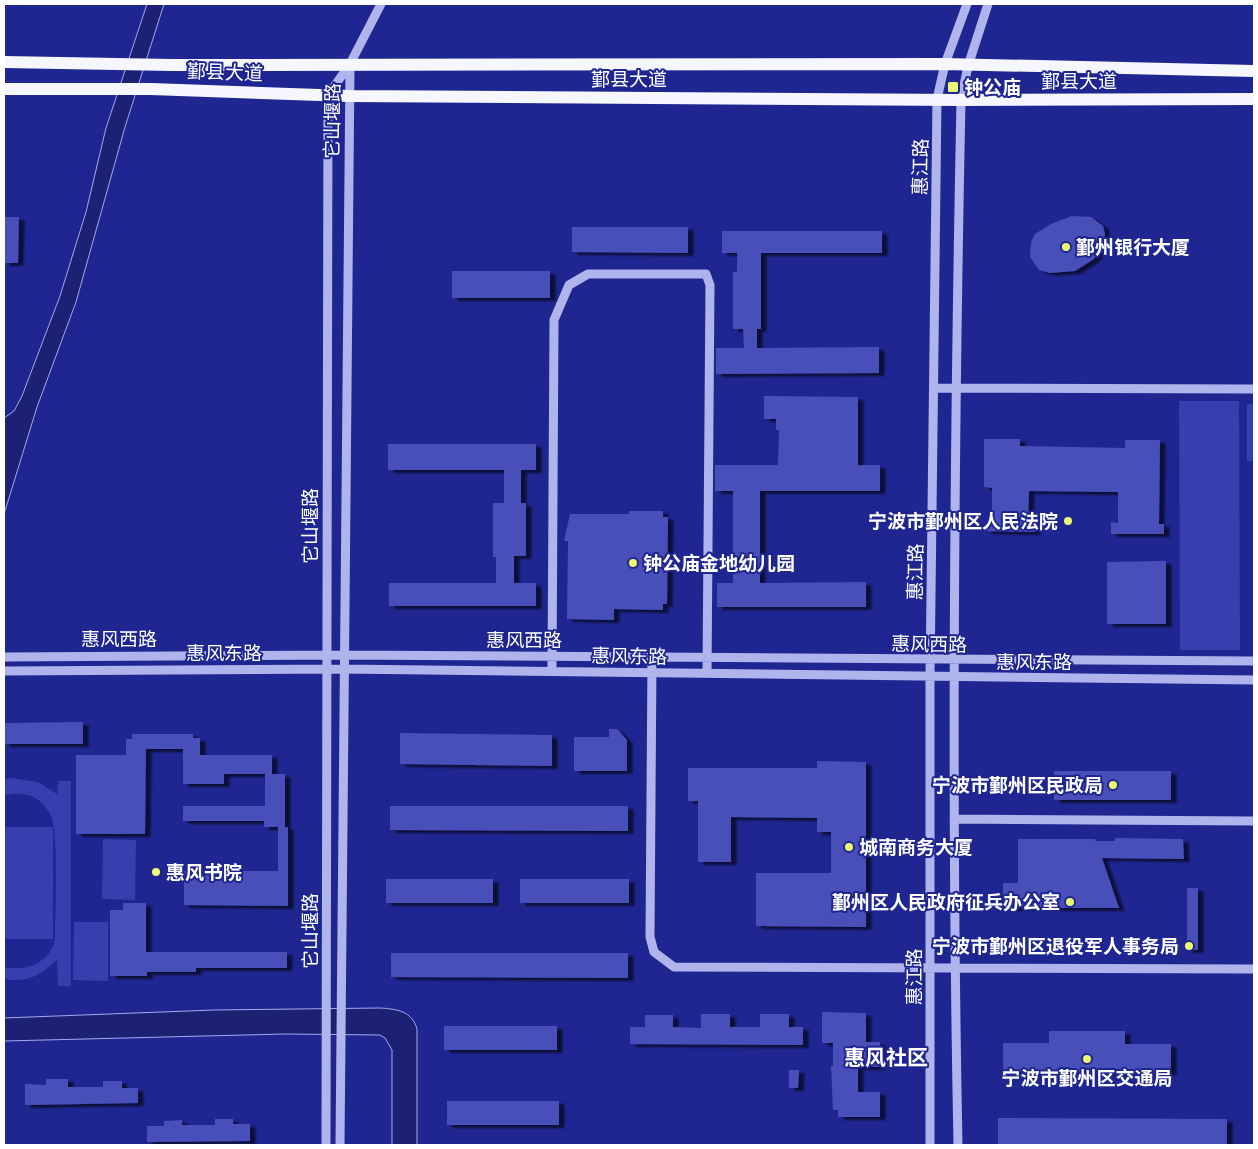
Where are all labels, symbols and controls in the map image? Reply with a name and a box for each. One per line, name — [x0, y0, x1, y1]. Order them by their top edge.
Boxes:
street label: 鄞县大道 — [187, 60, 263, 85]
street label: 鄞县大道 — [591, 68, 667, 91]
street label: 鄞县大道 — [1041, 70, 1117, 93]
place label: 钟公庙 — [964, 76, 1021, 99]
marker: 钟公庙 — [946, 80, 960, 94]
street label: 它山堰路 — [320, 83, 345, 159]
street label: 惠江路 — [909, 138, 932, 196]
place label: 鄞州银行大厦 — [1076, 236, 1190, 259]
marker: 鄞州银行大厦 — [1060, 241, 1072, 253]
street label: 它山堰路 — [299, 488, 322, 564]
place label: 宁波市鄞州区人民法院 — [868, 510, 1058, 533]
marker: 宁波市鄞州区人民法院 — [1062, 515, 1074, 527]
street label: 惠江路 — [904, 543, 927, 601]
place label: 钟公庙金地幼儿园 — [643, 552, 795, 575]
marker: 钟公庙金地幼儿园 — [627, 557, 639, 569]
street label: 惠风西路 — [81, 628, 157, 651]
street label: 惠风西路 — [486, 629, 562, 652]
street label: 惠风西路 — [891, 632, 967, 657]
street label: 惠风东路 — [186, 642, 262, 665]
street label: 惠风东路 — [591, 644, 667, 669]
street label: 惠风东路 — [996, 651, 1072, 674]
place label: 宁波市鄞州区民政局 — [932, 774, 1103, 797]
marker: 宁波市鄞州区民政局 — [1107, 779, 1119, 791]
place label: 城南商务大厦 — [859, 836, 973, 859]
marker: 城南商务大厦 — [843, 841, 855, 853]
place label: 惠风书院 — [166, 861, 242, 884]
marker: 惠风书院 — [150, 866, 162, 878]
place label: 鄞州区人民政府征兵办公室 — [832, 891, 1060, 914]
street label: 它山堰路 — [299, 893, 322, 969]
marker: 鄞州区人民政府征兵办公室 — [1064, 896, 1076, 908]
place label: 宁波市鄞州区退役军人事务局 — [932, 935, 1179, 958]
marker: 宁波市鄞州区退役军人事务局 — [1183, 940, 1195, 952]
street label: 惠江路 — [903, 948, 926, 1006]
district label: 惠风社区 — [844, 1045, 928, 1070]
marker: 宁波市鄞州区交通局 — [1081, 1053, 1093, 1065]
place label: 宁波市鄞州区交通局 — [1001, 1067, 1173, 1090]

